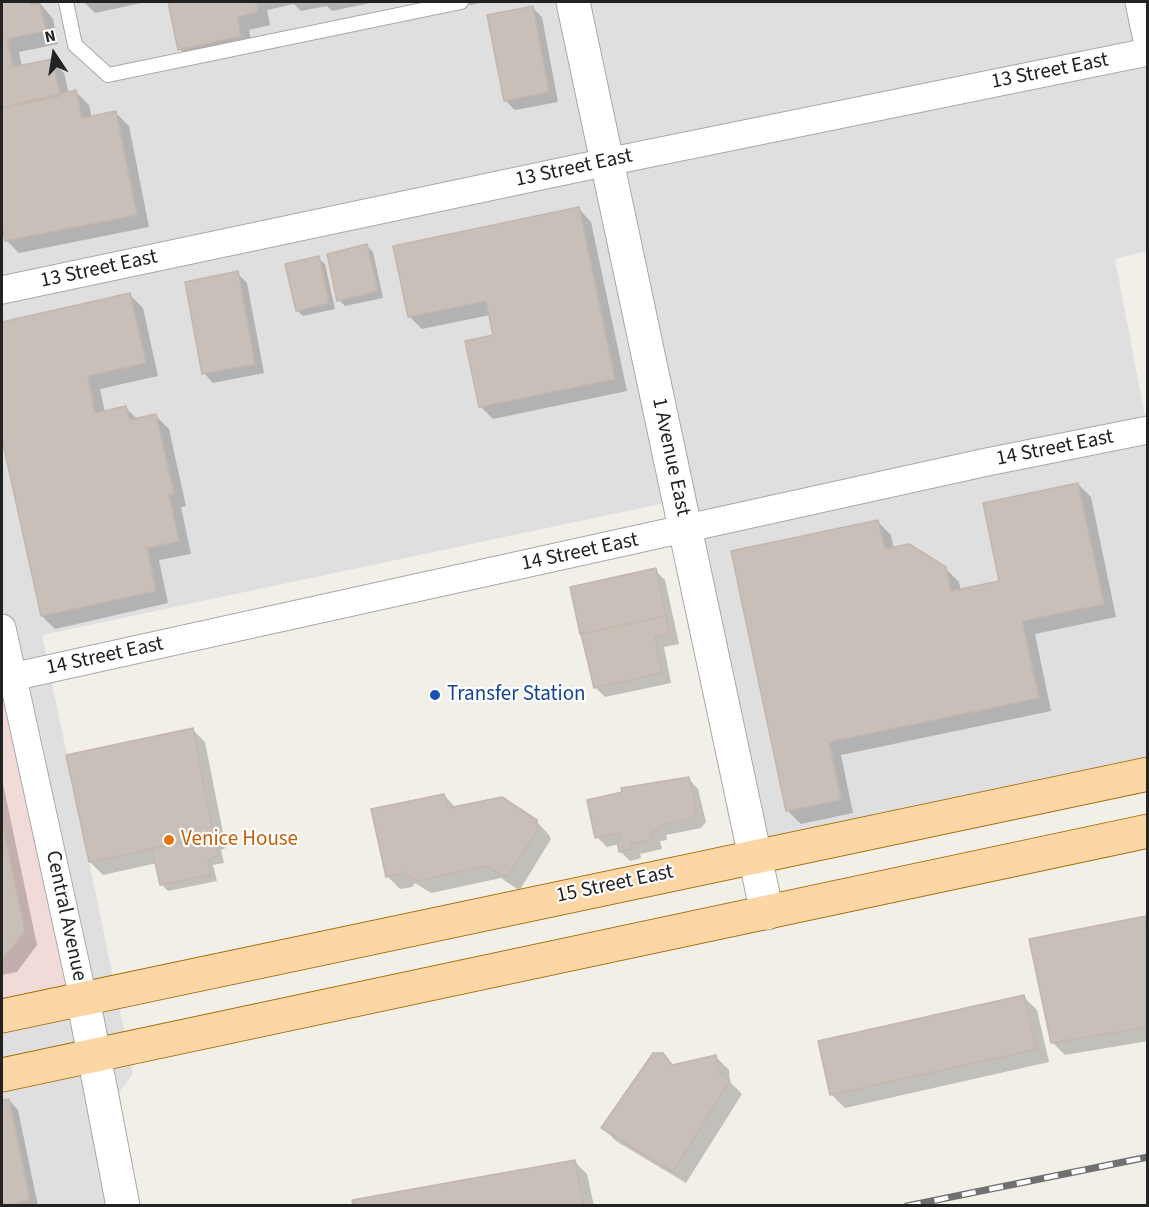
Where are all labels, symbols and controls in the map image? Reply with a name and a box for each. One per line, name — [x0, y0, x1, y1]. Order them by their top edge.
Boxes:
north arrow — [24, 24, 84, 84]
text: N — [43, 25, 58, 48]
street label: 13 Street East — [989, 48, 1111, 96]
street label: 13 Street East — [513, 144, 635, 194]
street label: 13 Street East — [38, 245, 160, 295]
street label: 1 Avenue East — [645, 395, 695, 519]
street label: 14 Street East — [994, 425, 1116, 473]
street label: 14 Street East — [519, 528, 641, 578]
street label: 14 Street East — [44, 632, 166, 682]
place label: Transfer Station — [447, 682, 586, 708]
marker: Transfer Station — [428, 688, 442, 702]
place label: Venice House — [181, 827, 298, 853]
marker: Venice House — [162, 833, 176, 847]
street label: Central Avenue — [39, 849, 91, 983]
street label: 15 Street East — [554, 860, 676, 910]

